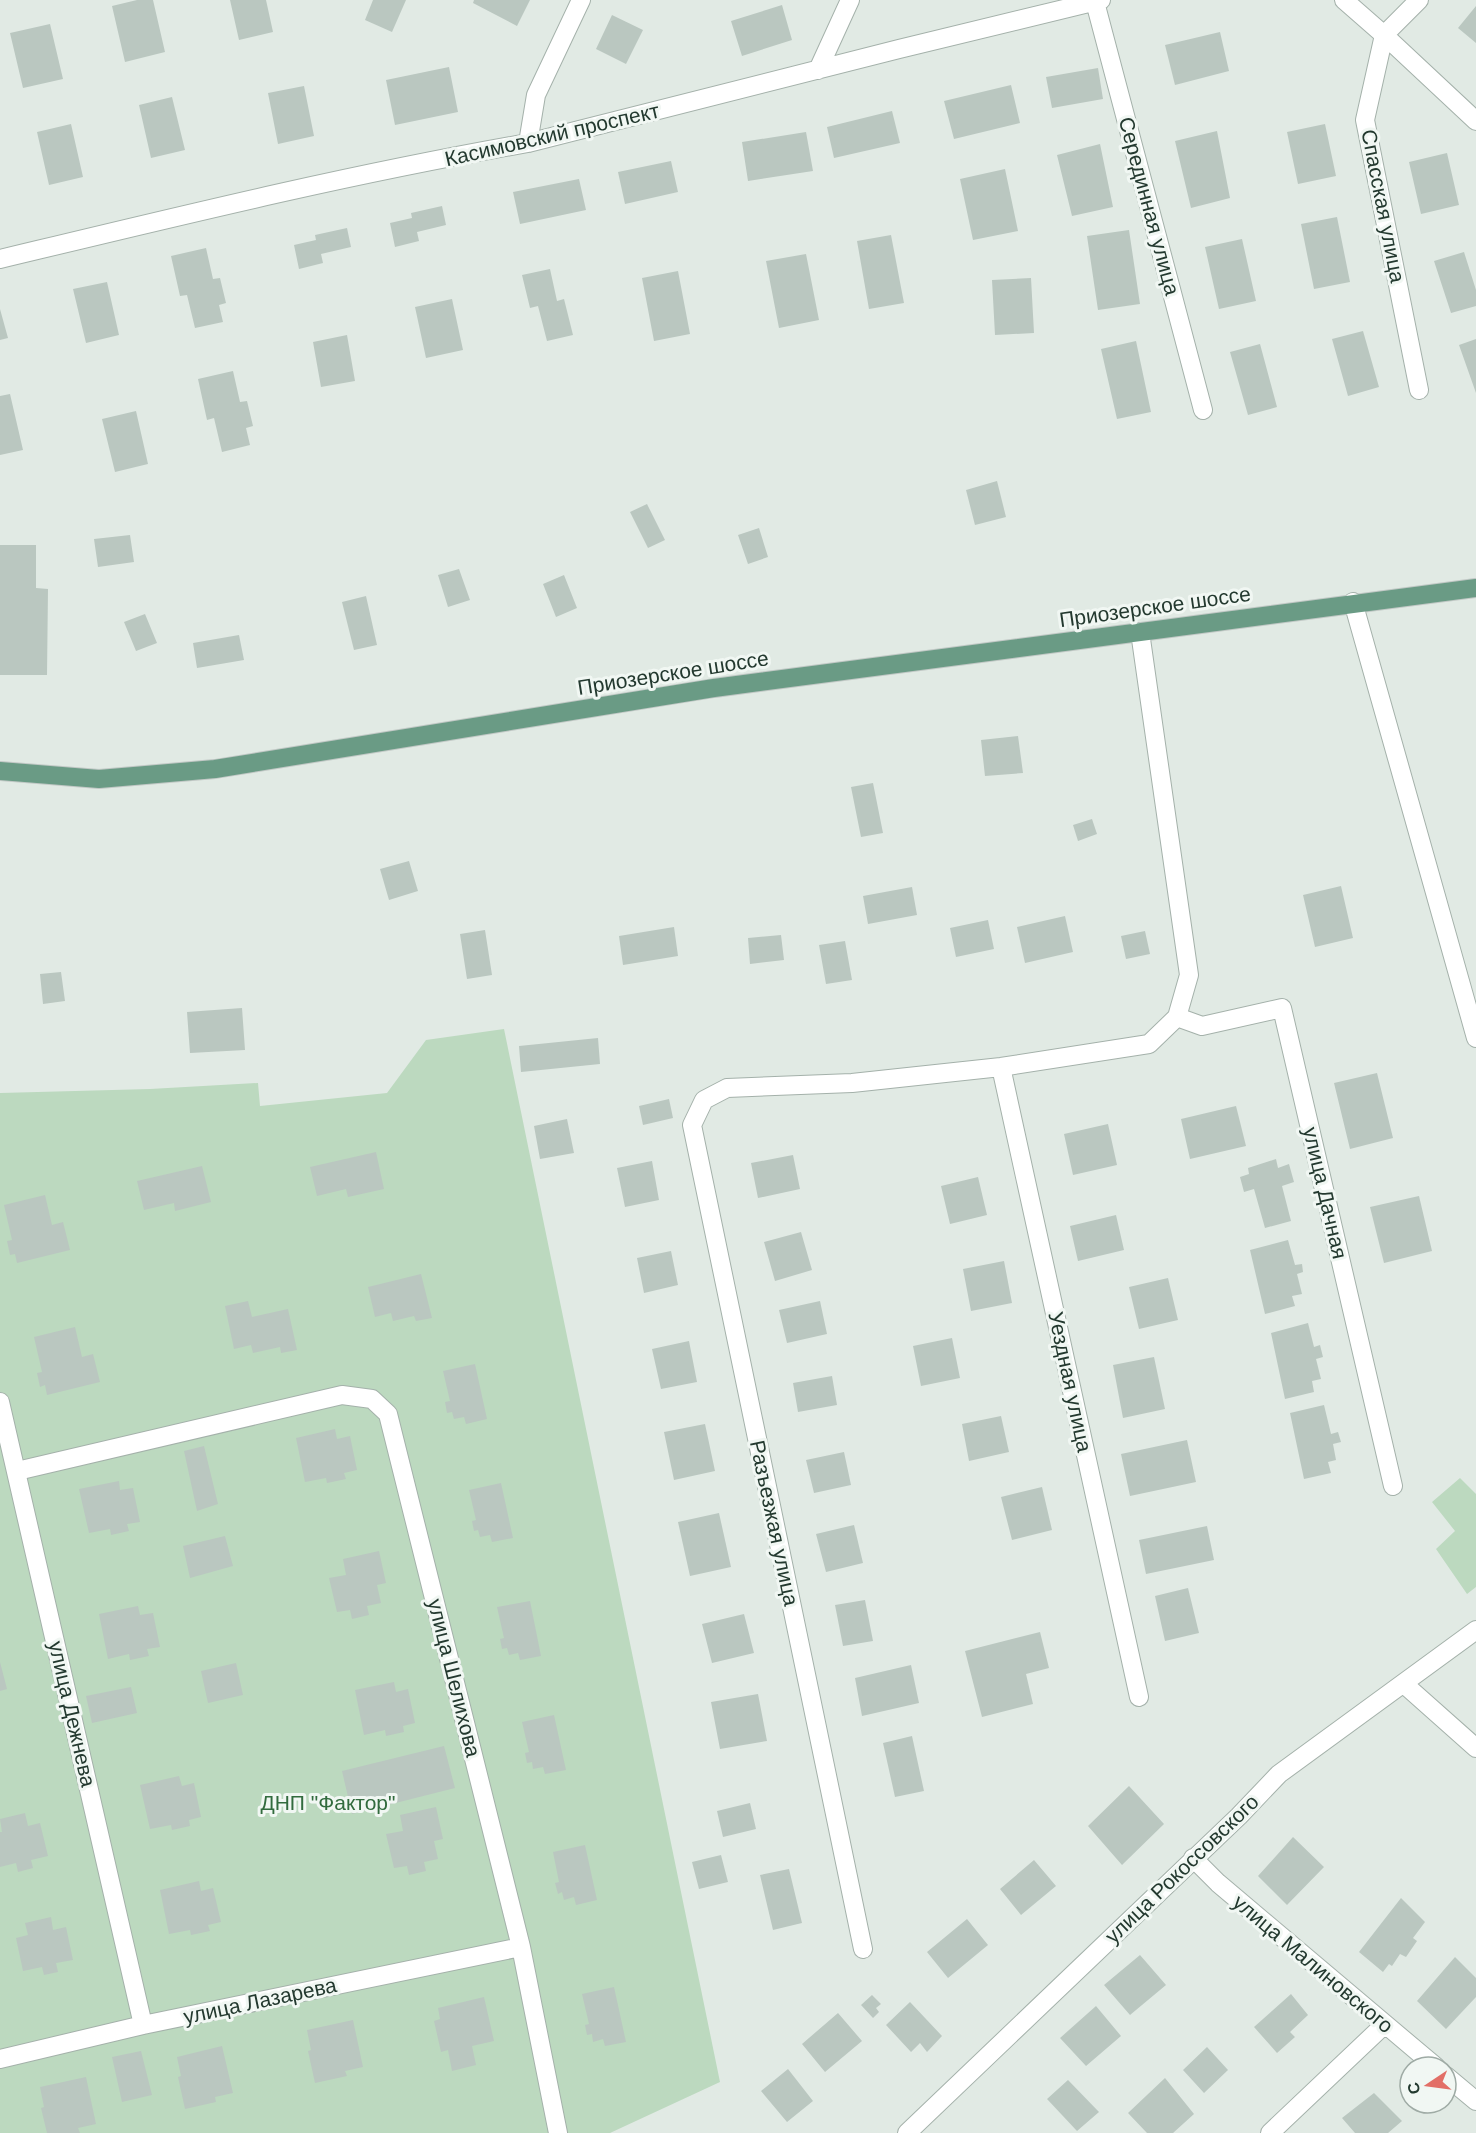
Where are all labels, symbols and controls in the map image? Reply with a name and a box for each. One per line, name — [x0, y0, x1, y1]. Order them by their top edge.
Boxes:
street label: Касимовский проспект — [442, 99, 662, 170]
street label: Серединная улица — [1115, 114, 1184, 298]
street label: Спасская улица — [1357, 127, 1410, 285]
street label: Приозерское шоссе — [1058, 582, 1252, 631]
street label: Приозерское шоссе — [576, 646, 770, 699]
street label: улица Дачная — [1299, 1125, 1352, 1261]
street label: Уездная улица — [1044, 1310, 1097, 1454]
street label: Разъезжая улица — [746, 1438, 803, 1608]
street label: улица Шелихова — [424, 1596, 485, 1760]
street label: улица Дежнева — [45, 1639, 101, 1789]
street label: улица Рокоссовского — [1100, 1790, 1263, 1948]
park label: ДНП "Фактор" — [260, 1791, 396, 1814]
street label: улица Малиновского — [1229, 1890, 1398, 2037]
street label: улица Лазарева — [181, 1973, 339, 2028]
north arrow — [1398, 2055, 1458, 2115]
text: С — [1404, 2080, 1423, 2096]

